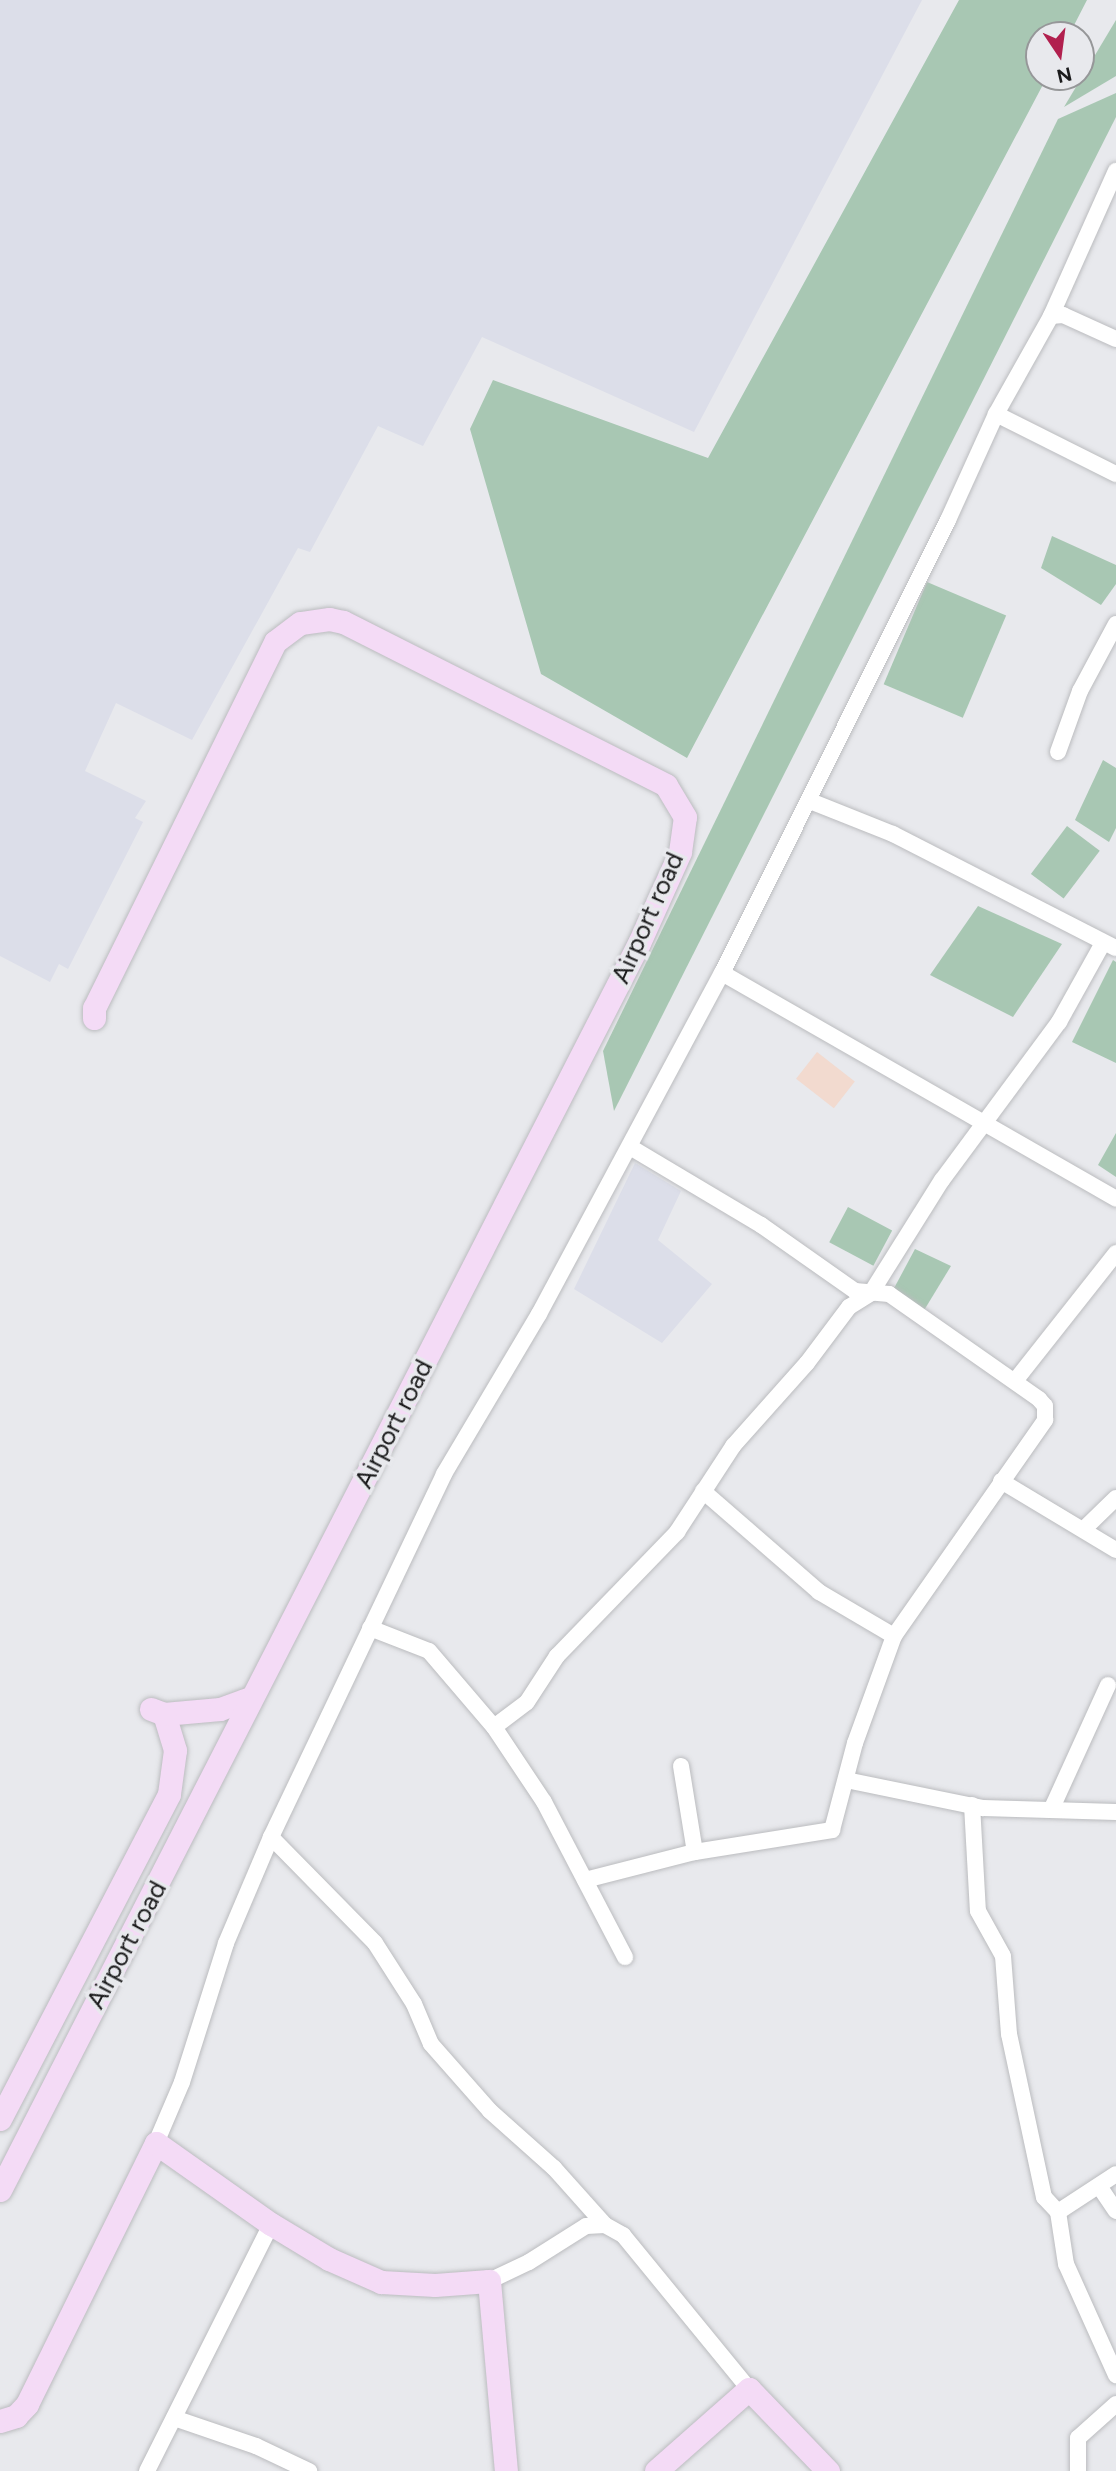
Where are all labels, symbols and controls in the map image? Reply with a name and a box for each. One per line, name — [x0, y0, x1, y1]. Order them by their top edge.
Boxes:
north arrow — [1025, 21, 1095, 91]
text: N — [1055, 62, 1074, 88]
street label: Airport road — [605, 848, 691, 988]
street label: Airport road — [348, 1354, 440, 1494]
street label: Airport road — [80, 1876, 174, 2014]

